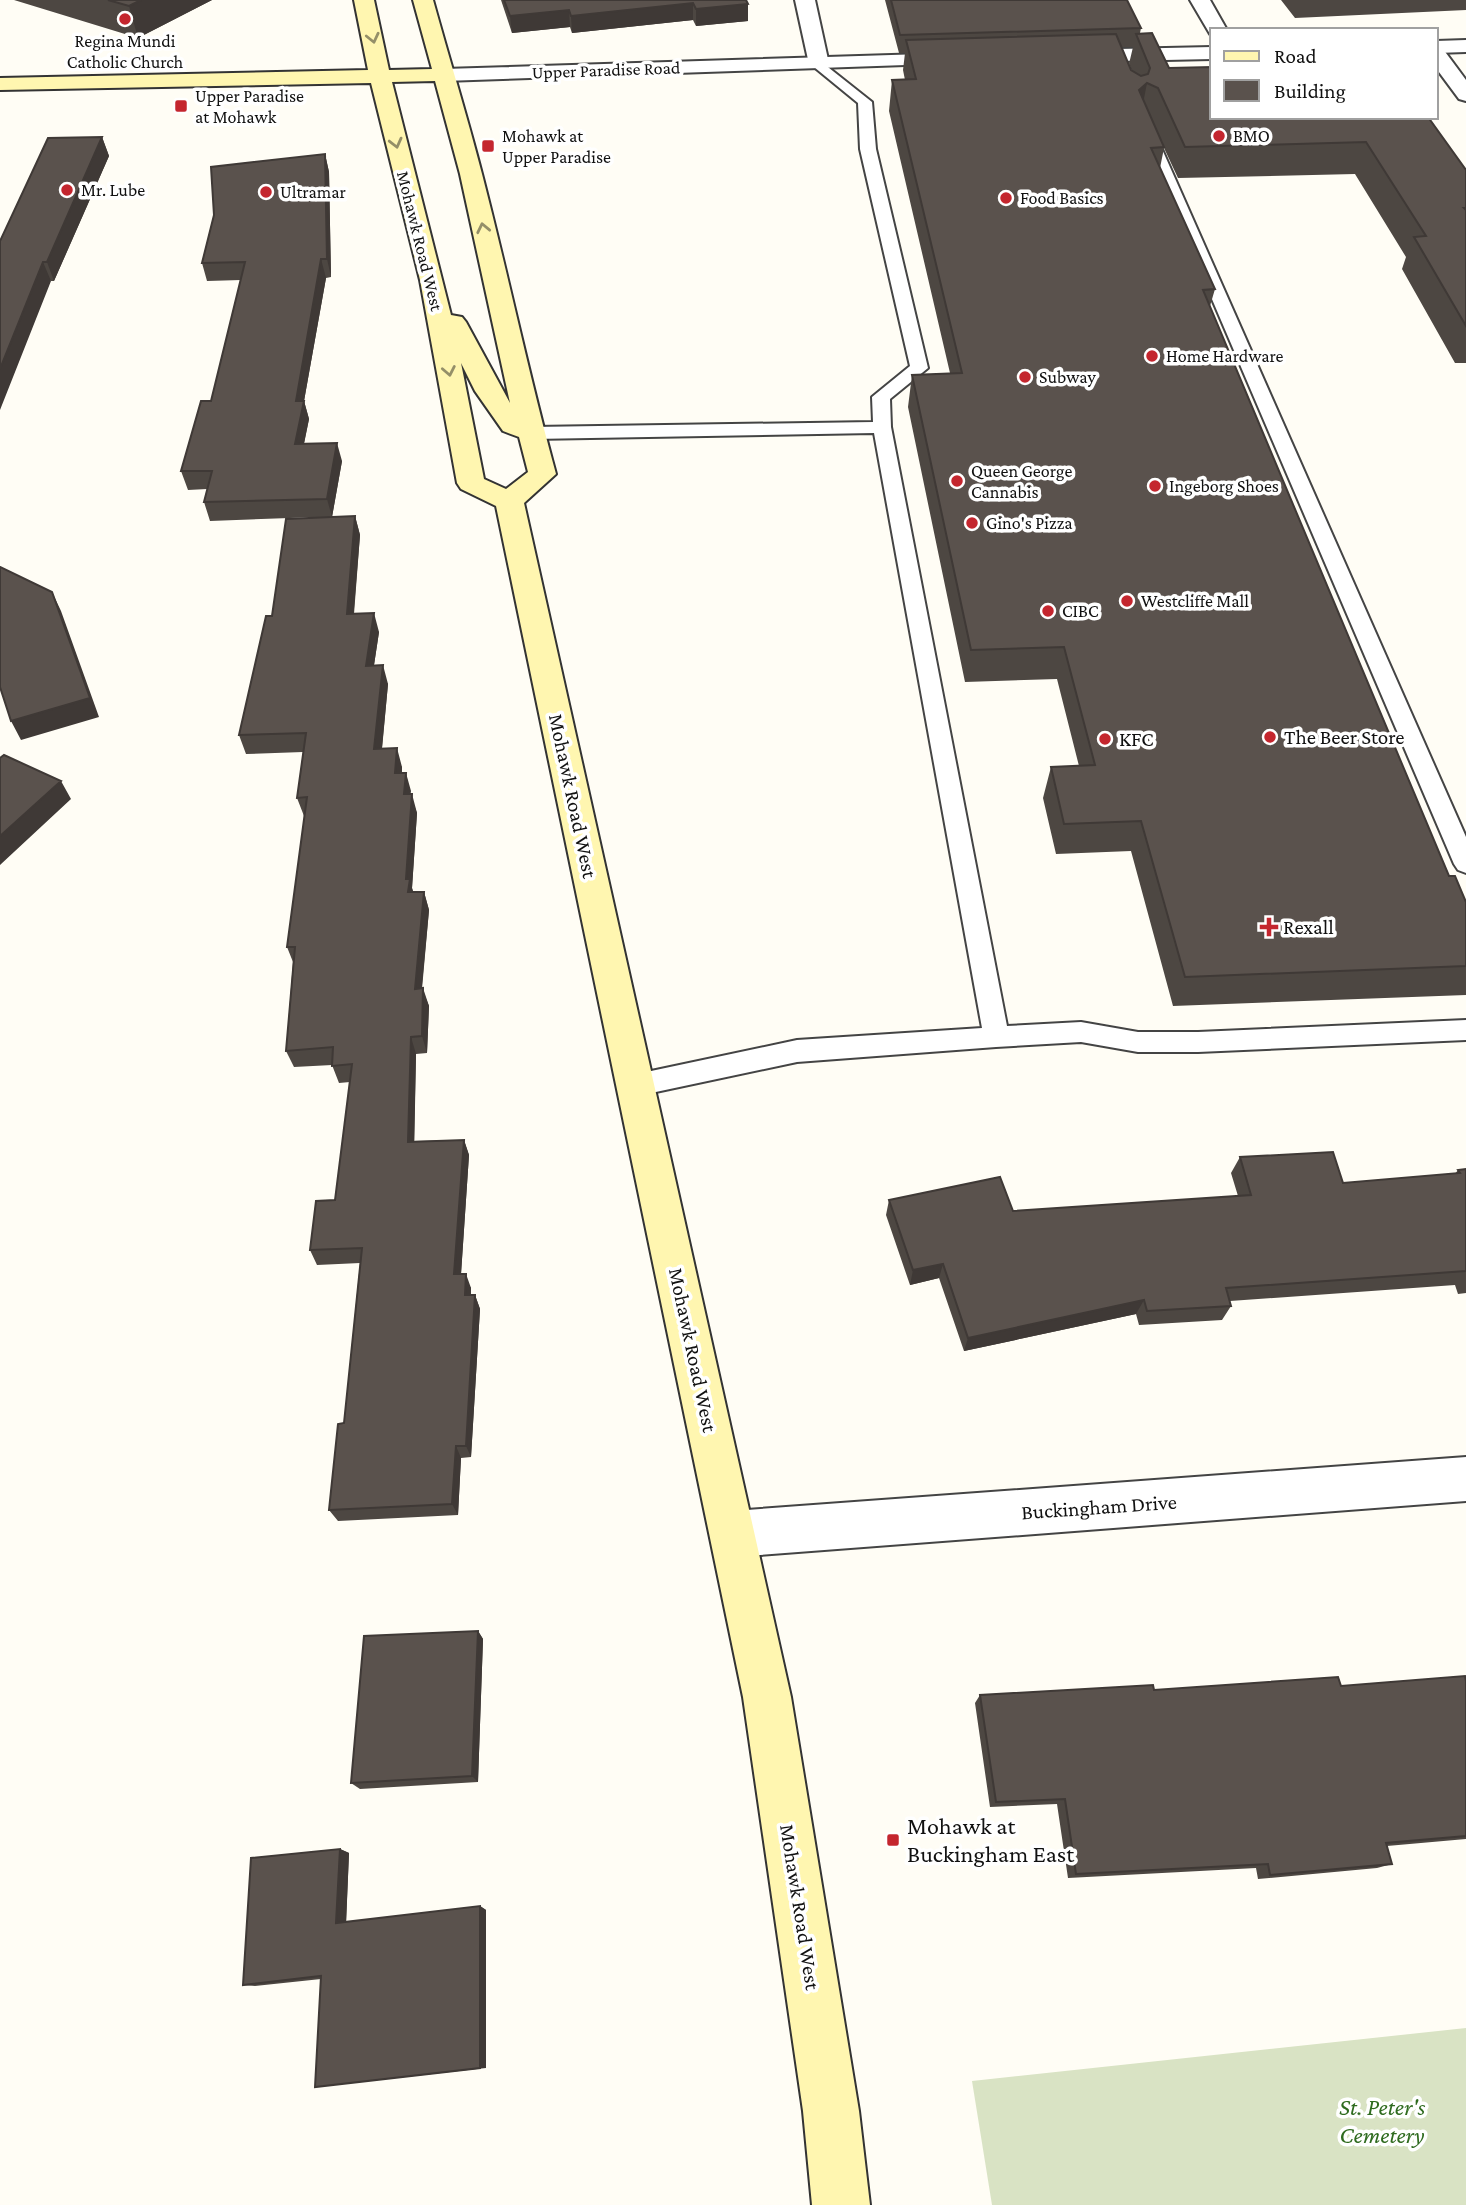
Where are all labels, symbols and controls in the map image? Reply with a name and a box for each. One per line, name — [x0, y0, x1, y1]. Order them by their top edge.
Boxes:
marker: Regina Mundi Catholic Church — [117, 11, 133, 27]
legend — [1210, 28, 1438, 119]
place label: Regina Mundi Catholic Church — [67, 31, 184, 72]
one-way arrow — [365, 32, 379, 44]
text: Road — [1274, 44, 1317, 68]
street label: Upper Paradise Road — [531, 57, 681, 83]
text: Building — [1274, 79, 1346, 103]
place label: Upper Paradise at Mohawk — [195, 86, 304, 127]
marker: Upper Paradise at Mohawk — [173, 98, 189, 114]
place label: Mohawk at Upper Paradise — [502, 126, 611, 167]
place label: BMO — [1233, 126, 1270, 146]
marker: BMO — [1211, 128, 1227, 144]
one-way arrow — [388, 137, 402, 149]
marker: Mohawk at Upper Paradise — [480, 138, 496, 154]
street label: Mohawk Road West — [393, 169, 447, 314]
place label: Mr. Lube — [81, 180, 145, 200]
marker: Mr. Lube — [59, 182, 75, 198]
place label: Ultramar — [280, 182, 347, 202]
marker: Ultramar — [258, 184, 274, 200]
place label: Food Basics — [1020, 188, 1104, 208]
marker: Food Basics — [998, 190, 1014, 206]
one-way arrow — [476, 222, 491, 234]
place label: Home Hardware — [1166, 346, 1284, 366]
marker: Home Hardware — [1144, 348, 1160, 364]
one-way arrow — [441, 365, 456, 377]
place label: Subway — [1039, 367, 1097, 387]
marker: Subway — [1017, 369, 1033, 385]
place label: Queen George Cannabis — [971, 461, 1072, 502]
marker: Queen George Cannabis — [949, 473, 965, 489]
place label: Ingeborg Shoes — [1169, 476, 1279, 496]
marker: Ingeborg Shoes — [1147, 478, 1163, 494]
place label: Gino's Pizza — [986, 513, 1073, 533]
marker: Gino's Pizza — [964, 515, 980, 531]
place label: Westcliffe Mall — [1141, 591, 1249, 611]
marker: Westcliffe Mall — [1119, 593, 1135, 609]
place label: CIBC — [1062, 601, 1099, 621]
marker: CIBC — [1040, 603, 1056, 619]
street label: Mohawk Road West — [544, 712, 602, 881]
place label: The Beer Store — [1284, 725, 1405, 749]
place label: KFC — [1119, 727, 1154, 751]
marker: The Beer Store — [1262, 729, 1278, 745]
marker: KFC — [1097, 731, 1113, 747]
place label: Rexall — [1283, 915, 1334, 939]
marker: Rexall — [1261, 919, 1277, 935]
street label: Mohawk Road West — [664, 1266, 722, 1435]
street label: Buckingham Drive — [1021, 1490, 1177, 1524]
place label: Mohawk at Buckingham East — [907, 1812, 1075, 1867]
street label: Mohawk Road West — [775, 1822, 825, 1993]
marker: Mohawk at Buckingham East — [885, 1832, 901, 1848]
park label: St. Peter's Cemetery — [1339, 2093, 1426, 2148]

